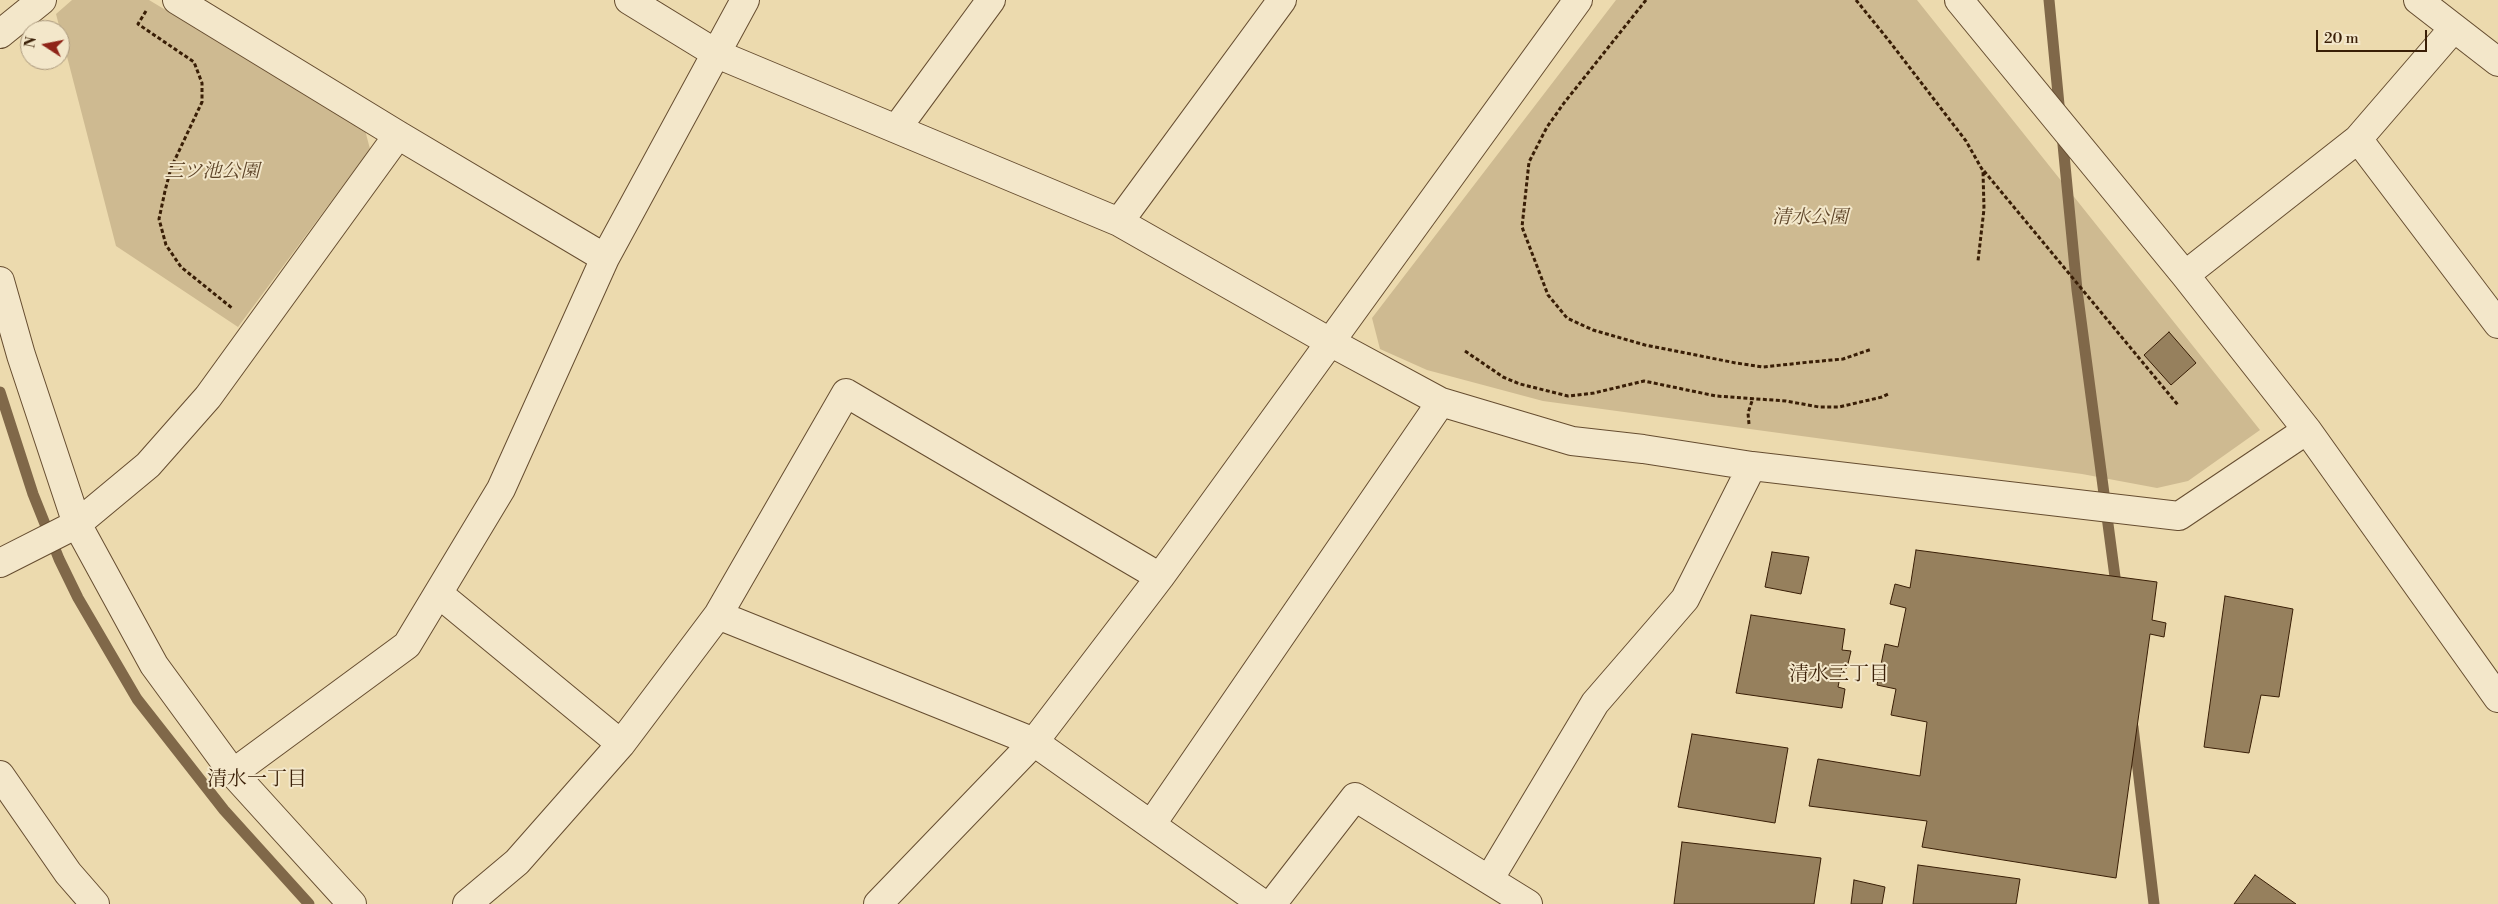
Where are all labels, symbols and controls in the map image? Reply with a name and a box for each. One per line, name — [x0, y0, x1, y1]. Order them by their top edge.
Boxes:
north arrow — [20, 20, 70, 70]
scale bar — [2318, 20, 2429, 52]
text: 20 m — [2324, 29, 2359, 48]
text: N — [21, 35, 41, 49]
park label: 三ツ池公園 — [165, 161, 259, 183]
park label: 清水公園 — [1772, 207, 1848, 229]
district label: 清水三丁目 — [1789, 663, 1889, 687]
district label: 清水一丁目 — [207, 768, 307, 792]

